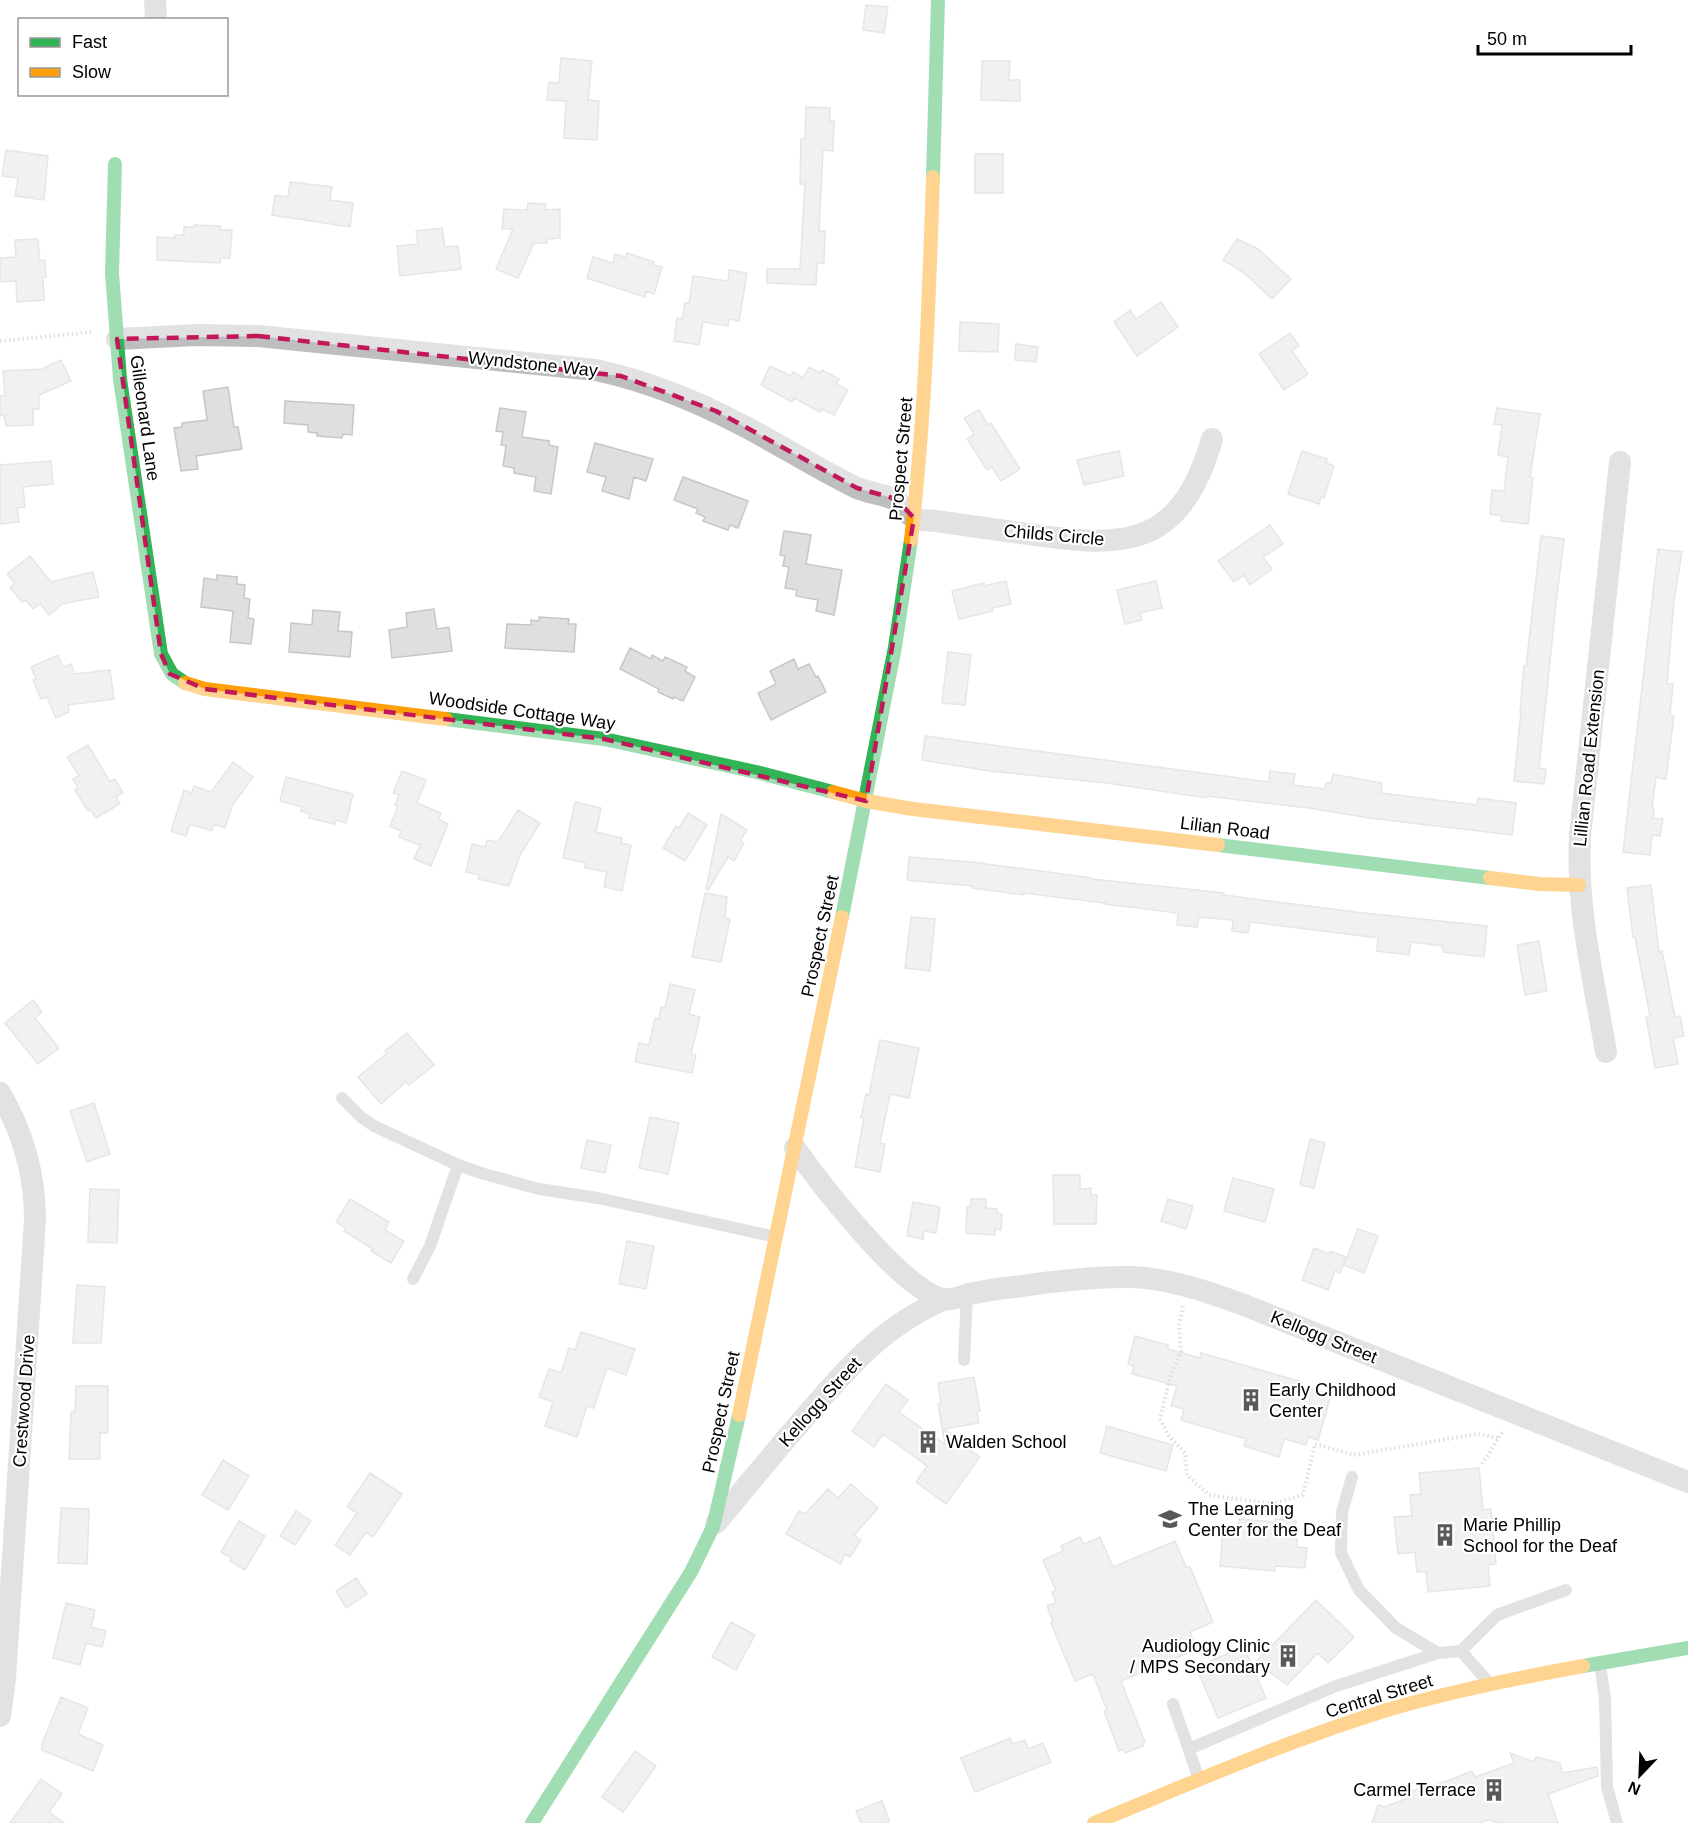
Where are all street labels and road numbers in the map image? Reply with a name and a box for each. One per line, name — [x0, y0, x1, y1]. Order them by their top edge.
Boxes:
street label: Wyndstone Way — [467, 347, 599, 381]
street label: Gilleonard Lane — [126, 354, 164, 482]
street label: Prospect Street — [886, 396, 916, 522]
street label: Childs Circle — [1003, 521, 1105, 549]
street label: Lillian Road Extension — [1570, 668, 1608, 848]
street label: Woodside Cottage Way — [427, 688, 617, 734]
street label: Lilian Road — [1179, 813, 1271, 843]
street label: Prospect Street — [797, 873, 843, 999]
street label: Kellogg Street — [1268, 1307, 1380, 1367]
street label: Crestwood Drive — [9, 1334, 39, 1468]
street label: Prospect Street — [698, 1349, 744, 1475]
street label: Kellogg Street — [775, 1353, 865, 1451]
street label: Central Street — [1323, 1670, 1435, 1722]

